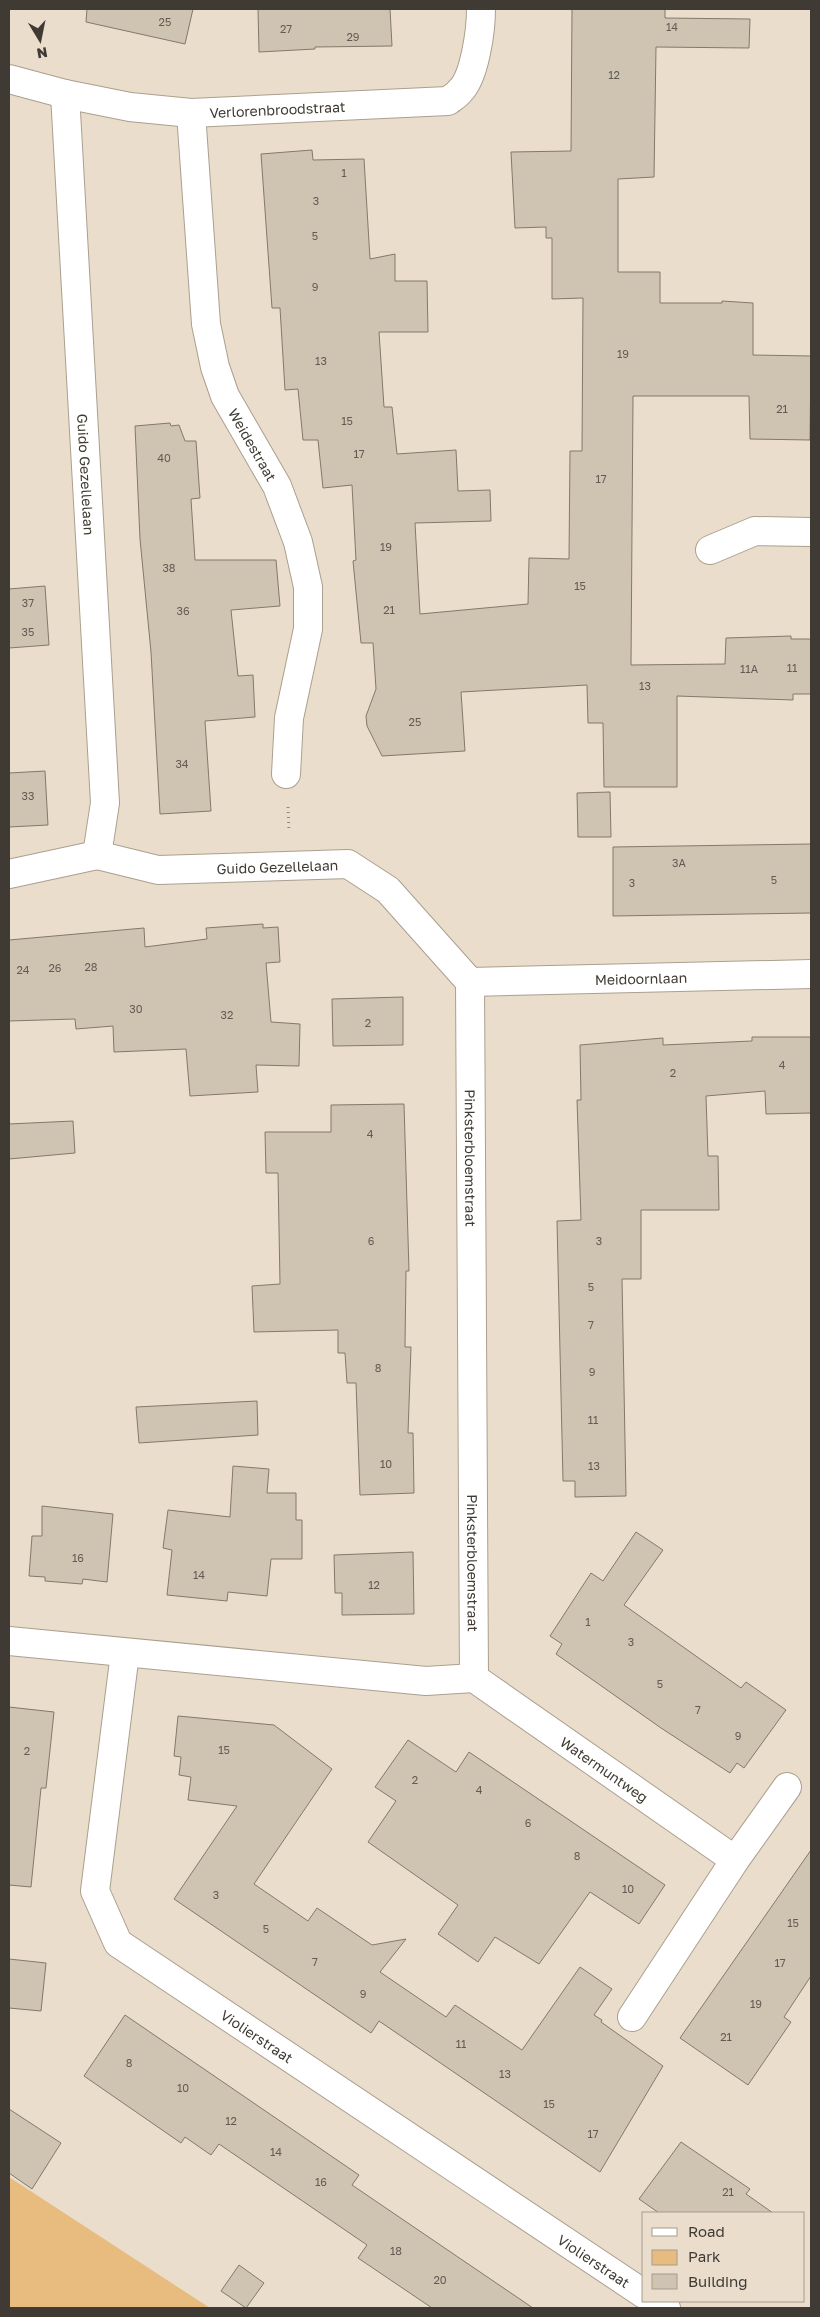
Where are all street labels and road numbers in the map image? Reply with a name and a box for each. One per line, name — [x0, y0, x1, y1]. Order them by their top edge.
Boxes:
street label: Verlorenbroodstraat — [209, 97, 346, 121]
street label: Weidestraat — [225, 405, 281, 484]
street label: Guido Gezellelaan — [75, 413, 98, 536]
street label: Guido Gezellelaan — [216, 856, 339, 877]
street label: Meidoornlaan — [595, 968, 687, 988]
street label: Pinksterbloemstraat — [462, 1089, 480, 1227]
street label: Pinksterbloemstraat — [464, 1494, 482, 1632]
street label: Watermuntweg — [557, 1733, 652, 1805]
street label: Violierstraat — [218, 2006, 296, 2066]
street label: Violierstraat — [555, 2231, 633, 2291]

